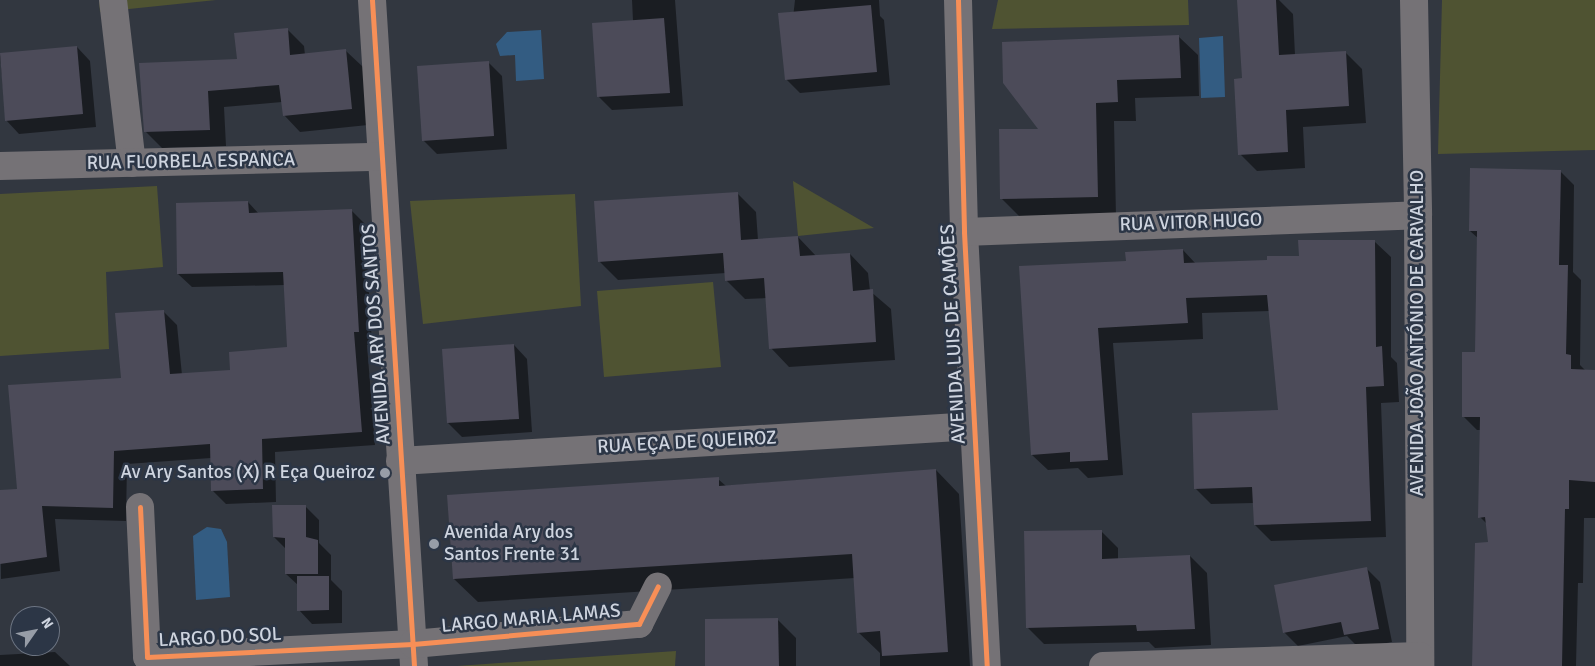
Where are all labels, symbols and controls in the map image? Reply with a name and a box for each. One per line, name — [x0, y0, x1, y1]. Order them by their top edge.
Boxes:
street label: RUA FLORBELA ESPANCA — [86, 149, 296, 175]
street label: AVENIDA JOÃO ANTÓNIO DE CARVALHO — [1407, 170, 1429, 496]
street label: RUA VITOR HUGO — [1119, 209, 1263, 237]
street label: AVENIDA ARY DOS SANTOS — [358, 223, 396, 445]
street label: AVENIDA LUIS DE CAMÕES — [937, 223, 971, 445]
street label: RUA EÇA DE QUEIROZ — [597, 427, 777, 459]
place label: Av Ary Santos (X) R Eça Queiroz — [120, 462, 375, 484]
marker: Av Ary Santos (X) R Eça Queiroz — [379, 467, 391, 479]
place label: Avenida Ary dos Santos Frente 31 — [444, 522, 580, 566]
marker: Avenida Ary dos Santos Frente 31 — [428, 538, 440, 550]
street label: LARGO MARIA LAMAS — [440, 600, 622, 638]
north arrow — [10, 606, 60, 656]
text: N — [37, 614, 57, 632]
street label: LARGO DO SOL — [158, 623, 282, 653]

